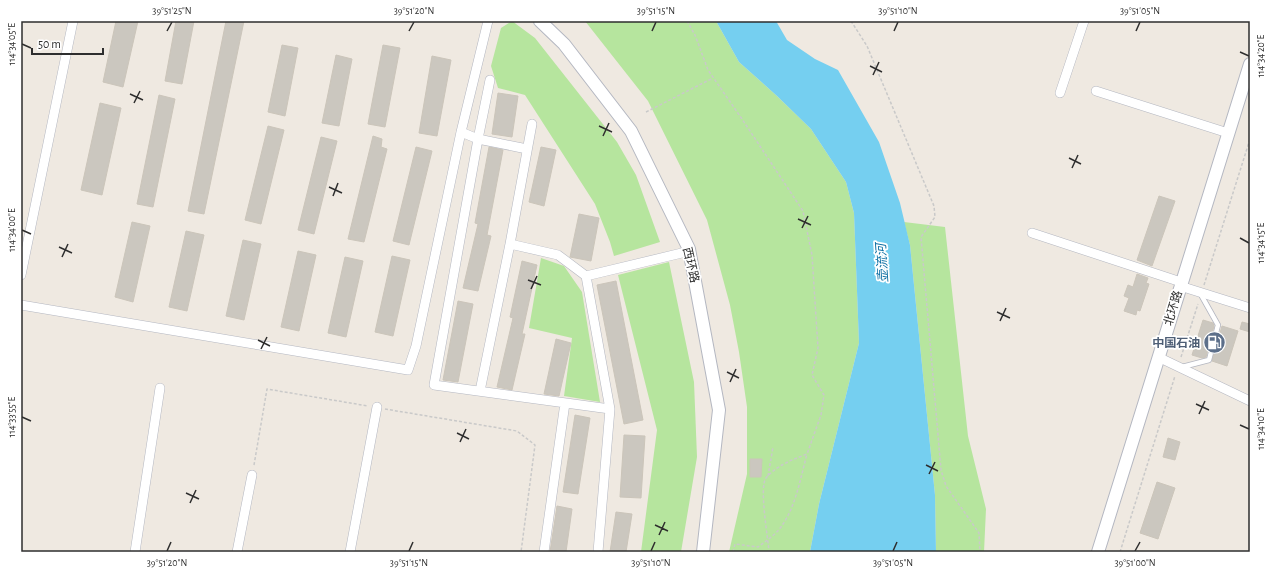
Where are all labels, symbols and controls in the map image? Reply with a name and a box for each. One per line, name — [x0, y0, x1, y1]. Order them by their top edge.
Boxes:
text: 39°51'25"N — [152, 6, 192, 16]
text: 39°51'20"N — [394, 6, 434, 16]
text: 39°51'15"N — [637, 6, 675, 16]
text: 39°51'10"N — [878, 6, 918, 16]
text: 39°51'05"N — [1120, 6, 1160, 16]
text: 114°34'05"E — [7, 23, 17, 65]
scale bar — [32, 30, 103, 56]
text: 114°34'20"E — [1256, 34, 1266, 77]
text: 50 m — [38, 38, 61, 50]
text: 114°34'00"E — [7, 208, 17, 252]
text: 114°34'15"E — [1256, 223, 1266, 263]
water label: 壶流河 — [874, 240, 891, 283]
street label: 西环路 — [681, 246, 702, 284]
street label: 北环路 — [1161, 289, 1184, 327]
fuel station icon: 中国石油 — [1202, 330, 1228, 356]
place label: 中国石油 — [1152, 337, 1200, 349]
text: 114°33'55"E — [7, 397, 17, 437]
text: 114°34'10"E — [1256, 408, 1266, 450]
text: 39°51'20"N — [147, 558, 187, 568]
text: 39°51'15"N — [390, 558, 428, 568]
text: 39°51'10"N — [631, 558, 671, 568]
text: 39°51'05"N — [873, 558, 913, 568]
text: 39°51'00"N — [1114, 558, 1156, 568]

